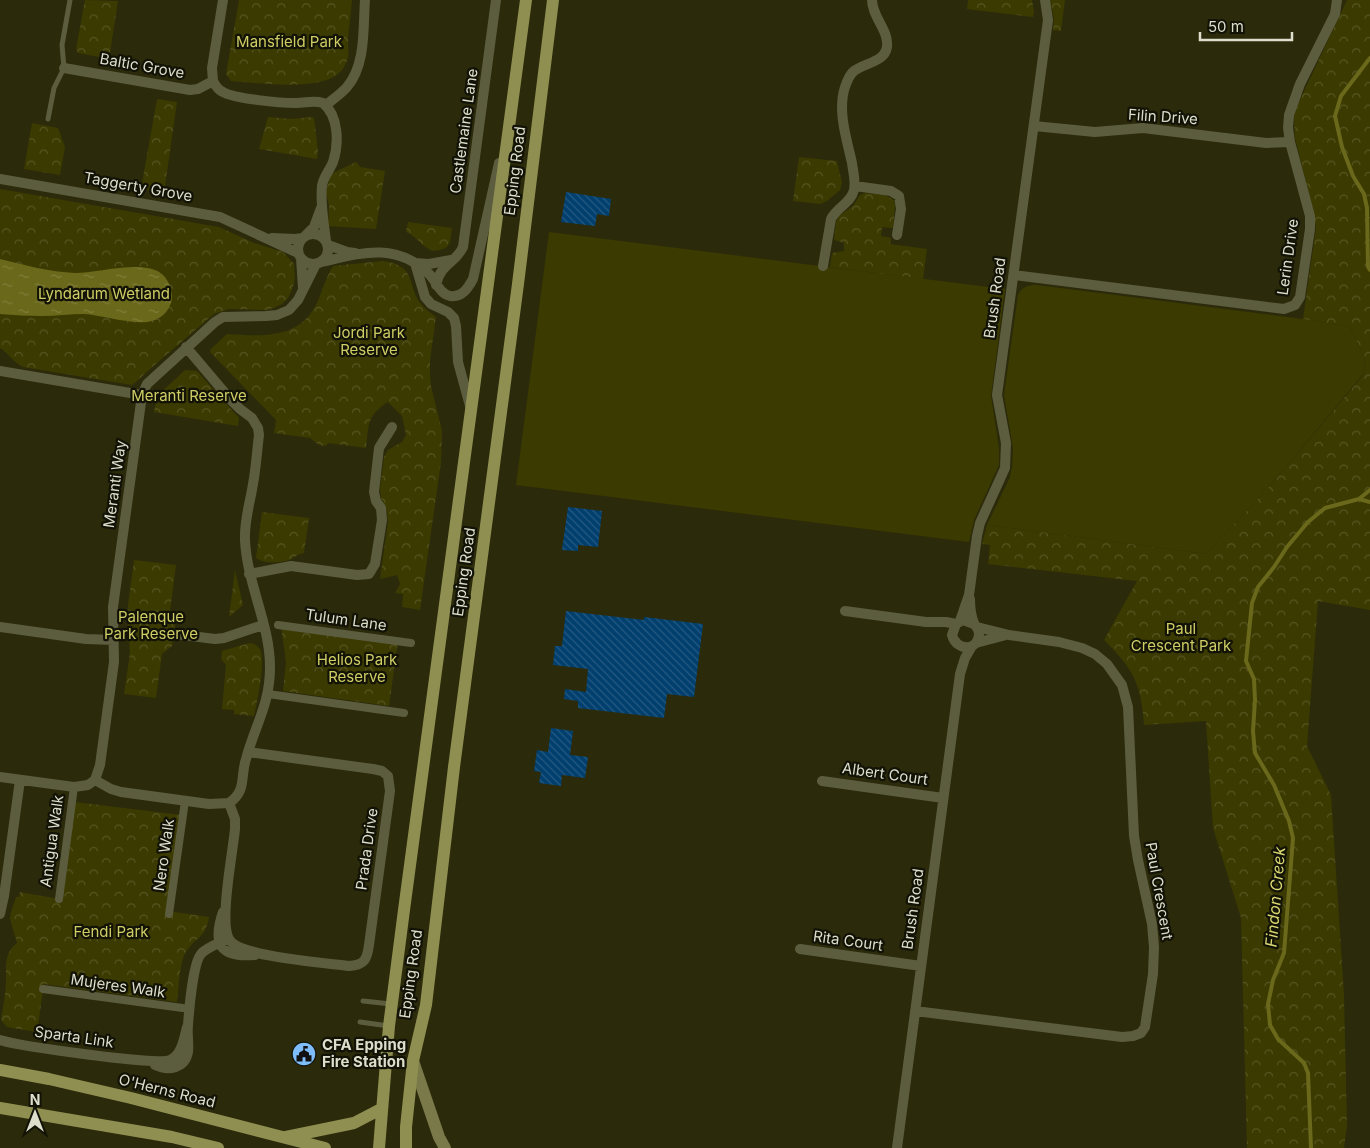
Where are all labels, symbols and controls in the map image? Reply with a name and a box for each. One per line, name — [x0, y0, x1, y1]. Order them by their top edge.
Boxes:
scale bar — [1200, 10, 1292, 42]
text: 50 m — [1208, 17, 1244, 36]
park label: Mansfield Park — [236, 32, 343, 51]
street label: Baltic Grove — [98, 49, 186, 82]
street label: Castlemaine Lane — [445, 67, 482, 195]
street label: Filin Drive — [1127, 105, 1199, 128]
street label: Epping Road — [500, 125, 529, 217]
street label: Taggerty Grove — [82, 168, 194, 205]
street label: Lerin Drive — [1273, 217, 1302, 296]
street label: Brush Road — [979, 256, 1010, 340]
park label: Lyndarum Wetland — [38, 284, 170, 303]
park label: Jordi Park Reserve — [333, 323, 406, 359]
park label: Meranti Reserve — [131, 386, 247, 405]
street label: Meranti Way — [99, 438, 130, 529]
street label: Epping Road — [448, 526, 479, 618]
street label: Tulum Lane — [304, 604, 388, 635]
park label: Palenque Park Reserve — [104, 607, 198, 643]
park label: Paul Crescent Park — [1131, 619, 1232, 655]
park label: Helios Park Reserve — [317, 650, 398, 686]
street label: Albert Court — [841, 758, 929, 789]
street label: Antigua Walk — [36, 793, 67, 888]
street label: Prada Drive — [351, 807, 382, 891]
street label: Nero Walk — [149, 817, 178, 892]
street label: Paul Crescent — [1142, 841, 1177, 941]
water label: Findon Creek — [1261, 846, 1289, 948]
street label: Brush Road — [897, 867, 928, 951]
park label: Fendi Park — [73, 922, 149, 941]
street label: Rita Court — [812, 926, 884, 955]
street label: Epping Road — [395, 928, 426, 1020]
street label: Mujeres Walk — [70, 969, 167, 1002]
street label: Sparta Link — [33, 1022, 116, 1052]
place label: CFA Epping Fire Station — [322, 1035, 406, 1071]
public building icon: CFA Epping Fire Station — [291, 1041, 317, 1067]
street label: O'Herns Road — [117, 1069, 217, 1112]
north arrow — [10, 1088, 60, 1138]
text: N — [30, 1091, 40, 1108]

